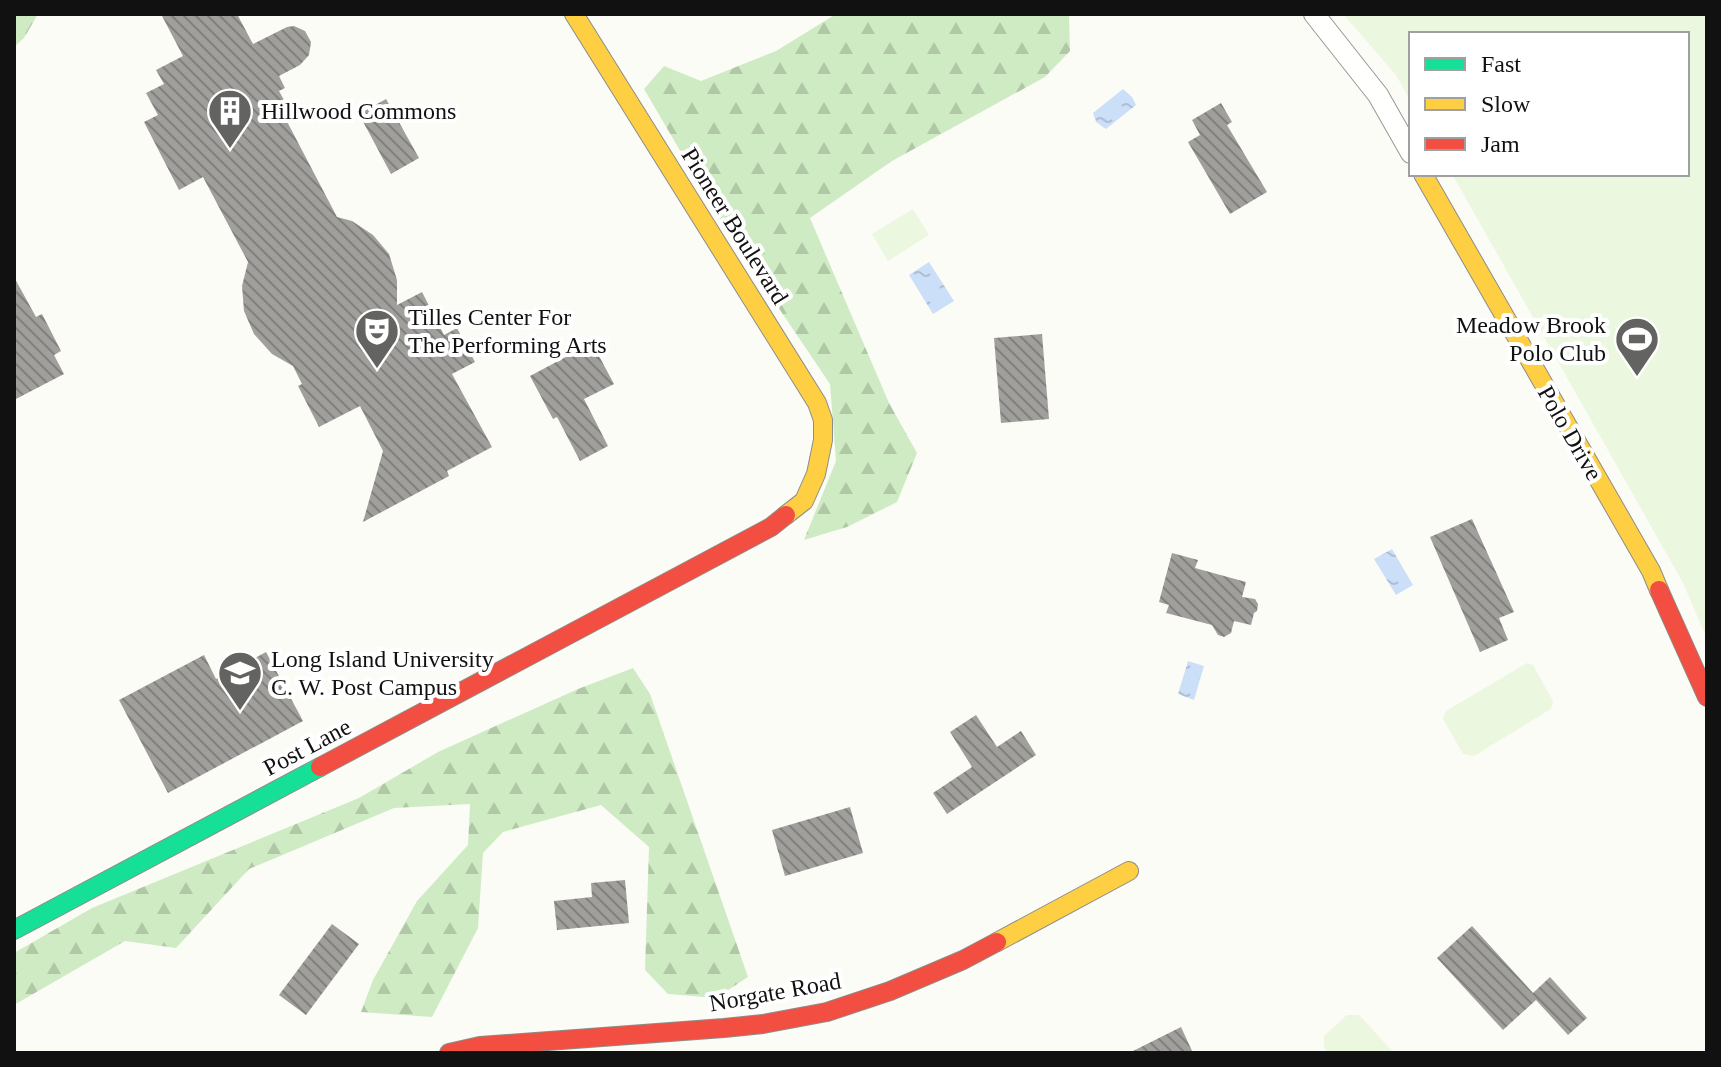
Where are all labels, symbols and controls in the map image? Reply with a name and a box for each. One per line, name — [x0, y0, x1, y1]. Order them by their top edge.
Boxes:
legend — [1409, 32, 1689, 176]
text: Fast — [1481, 51, 1521, 77]
building icon: Hillwood Commons — [206, 87, 254, 150]
text: Slow — [1481, 91, 1531, 117]
place label: Hillwood Commons — [261, 98, 456, 124]
text: Jam — [1481, 131, 1520, 157]
street label: Pioneer Boulevard — [676, 143, 794, 309]
place label: Tilles Center For The Performing Arts — [408, 304, 607, 358]
theatre icon: Tilles Center For The Performing Arts — [353, 307, 401, 370]
place label: Meadow Brook Polo Club — [1456, 312, 1606, 366]
sports icon: Meadow Brook Polo Club — [1613, 315, 1661, 378]
street label: Polo Drive — [1533, 381, 1607, 485]
place label: Long Island University C. W. Post Campus — [271, 646, 494, 700]
school or university icon: Long Island University C. W. Post Campus — [216, 649, 264, 712]
street label: Post Lane — [259, 713, 355, 781]
street label: Norgate Road — [707, 968, 843, 1016]

